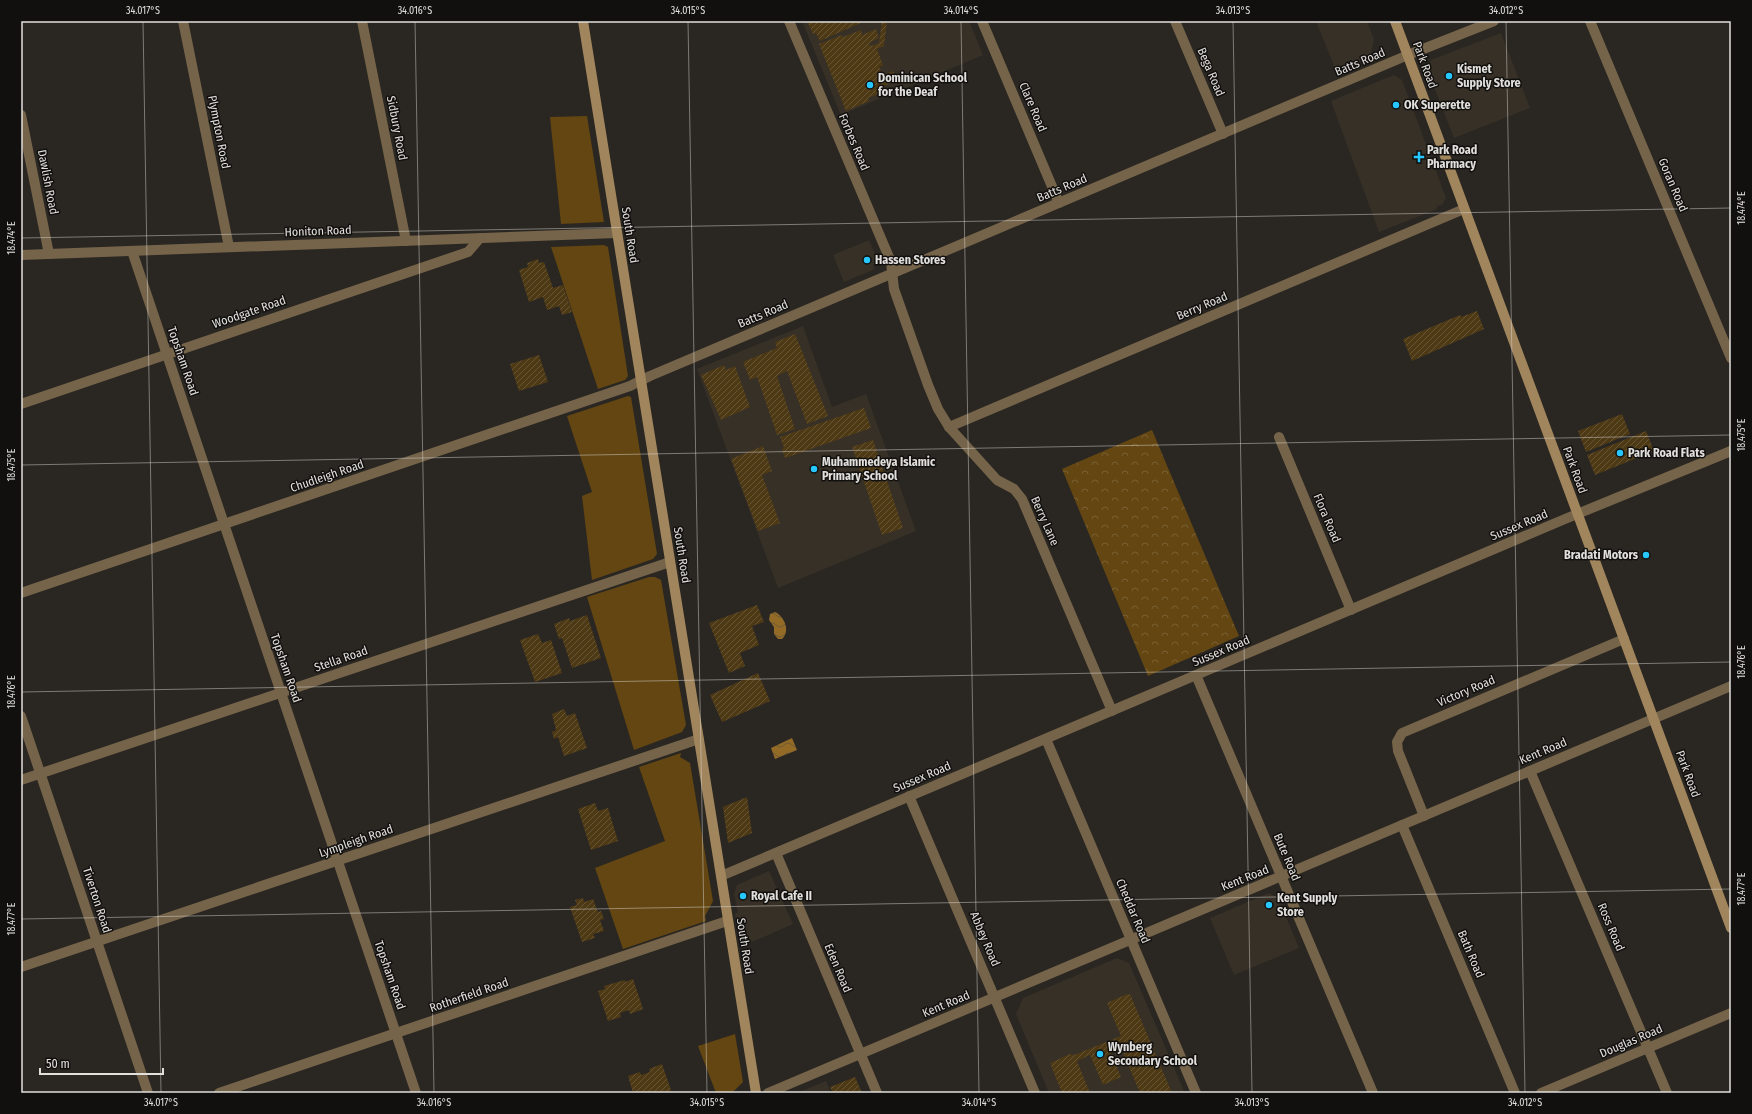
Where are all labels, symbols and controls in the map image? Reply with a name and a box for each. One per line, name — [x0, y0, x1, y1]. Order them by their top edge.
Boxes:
text: 34.017°S — [126, 5, 160, 17]
text: 34.016°S — [398, 5, 432, 17]
text: 34.015°S — [671, 5, 705, 17]
text: 34.014°S — [944, 5, 978, 17]
text: 34.013°S — [1216, 5, 1250, 17]
text: 34.012°S — [1489, 5, 1523, 17]
street label: Park Road — [1410, 40, 1440, 90]
street label: Batts Road — [1333, 45, 1387, 79]
street label: Bega Road — [1194, 46, 1228, 98]
place label: Kismet Supply Store — [1457, 62, 1521, 90]
place label: Dominican School for the Deaf — [878, 71, 968, 99]
marker: Kismet Supply Store — [1444, 71, 1454, 81]
marker: Dominican School for the Deaf — [865, 80, 875, 90]
street label: Clare Road — [1016, 80, 1050, 134]
street label: Plympton Road — [205, 94, 233, 170]
street label: Sidbury Road — [384, 95, 410, 161]
place label: OK Superette — [1404, 98, 1471, 112]
marker: OK Superette — [1391, 100, 1401, 110]
street label: Forbes Road — [836, 111, 872, 173]
place label: Park Road Pharmacy — [1427, 143, 1477, 171]
street label: Dawlish Road — [35, 148, 61, 216]
marker: Park Road Pharmacy — [1414, 152, 1424, 162]
street label: Goran Road — [1655, 156, 1691, 214]
street label: Batts Road — [1035, 171, 1089, 205]
text: 18.474°E — [1736, 191, 1748, 225]
street label: South Road — [619, 206, 641, 264]
text: 18.474°E — [6, 221, 18, 255]
street label: Honiton Road — [284, 223, 352, 239]
place label: Hassen Stores — [875, 253, 946, 267]
marker: Hassen Stores — [862, 255, 872, 265]
street label: Berry Road — [1174, 289, 1230, 323]
street label: Woodgate Road — [211, 293, 287, 331]
street label: Batts Road — [736, 297, 790, 331]
street label: Topsham Road — [165, 325, 201, 397]
text: 18.475°E — [1736, 418, 1748, 452]
street label: Park Road — [1560, 445, 1590, 495]
place label: Park Road Flats — [1628, 446, 1705, 460]
text: 18.475°E — [6, 448, 18, 482]
marker: Park Road Flats — [1615, 448, 1625, 458]
place label: Muhammedeya Islamic Primary School — [822, 455, 936, 483]
street label: Chudleigh Road — [288, 457, 366, 495]
marker: Muhammedeya Islamic Primary School — [809, 464, 819, 474]
street label: Flora Road — [1310, 491, 1344, 545]
street label: Berry Lane — [1028, 494, 1062, 548]
street label: Sussex Road — [1488, 507, 1550, 543]
street label: South Road — [671, 526, 693, 584]
place label: Bradati Motors — [1564, 548, 1639, 562]
marker: Bradati Motors — [1641, 550, 1651, 560]
street label: Topsham Road — [268, 632, 304, 704]
street label: Sussex Road — [1190, 633, 1252, 669]
street label: Stella Road — [312, 643, 370, 675]
text: 18.476°E — [1736, 645, 1748, 679]
street label: Victory Road — [1435, 673, 1497, 709]
text: 18.476°E — [6, 675, 18, 709]
street label: Kent Road — [1517, 735, 1569, 767]
street label: Park Road — [1673, 749, 1703, 799]
street label: Sussex Road — [891, 759, 953, 795]
street label: Lympleigh Road — [317, 822, 395, 860]
street label: Bute Road — [1271, 831, 1303, 883]
street label: Kent Road — [1219, 862, 1271, 894]
street label: Tiverton Road — [80, 865, 114, 935]
text: 18.477°E — [1736, 872, 1748, 905]
street label: Cheddar Road — [1113, 877, 1153, 945]
place label: Royal Cafe II — [751, 889, 812, 903]
marker: Royal Cafe II — [738, 891, 748, 901]
place label: Kent Supply Store — [1277, 891, 1337, 919]
marker: Kent Supply Store — [1264, 900, 1274, 910]
street label: Ross Road — [1595, 901, 1627, 953]
text: 18.477°E — [6, 902, 18, 935]
street label: Abbey Road — [967, 910, 1003, 968]
street label: South Road — [734, 917, 756, 975]
street label: Bath Road — [1455, 928, 1487, 980]
street label: Topsham Road — [372, 939, 408, 1011]
street label: Eden Road — [821, 941, 855, 995]
street label: Rotherfield Road — [428, 975, 510, 1015]
street label: Kent Road — [920, 988, 972, 1020]
street label: Douglas Road — [1597, 1021, 1665, 1061]
place label: Wynberg Secondary School — [1108, 1040, 1198, 1068]
marker: Wynberg Secondary School — [1095, 1049, 1105, 1059]
scale bar — [40, 1050, 163, 1076]
text: 50 m — [46, 1057, 70, 1071]
text: 34.017°S — [144, 1097, 178, 1109]
text: 34.016°S — [417, 1097, 451, 1109]
text: 34.015°S — [690, 1097, 724, 1109]
text: 34.014°S — [962, 1097, 996, 1109]
text: 34.013°S — [1235, 1097, 1269, 1109]
text: 34.012°S — [1508, 1097, 1542, 1109]

